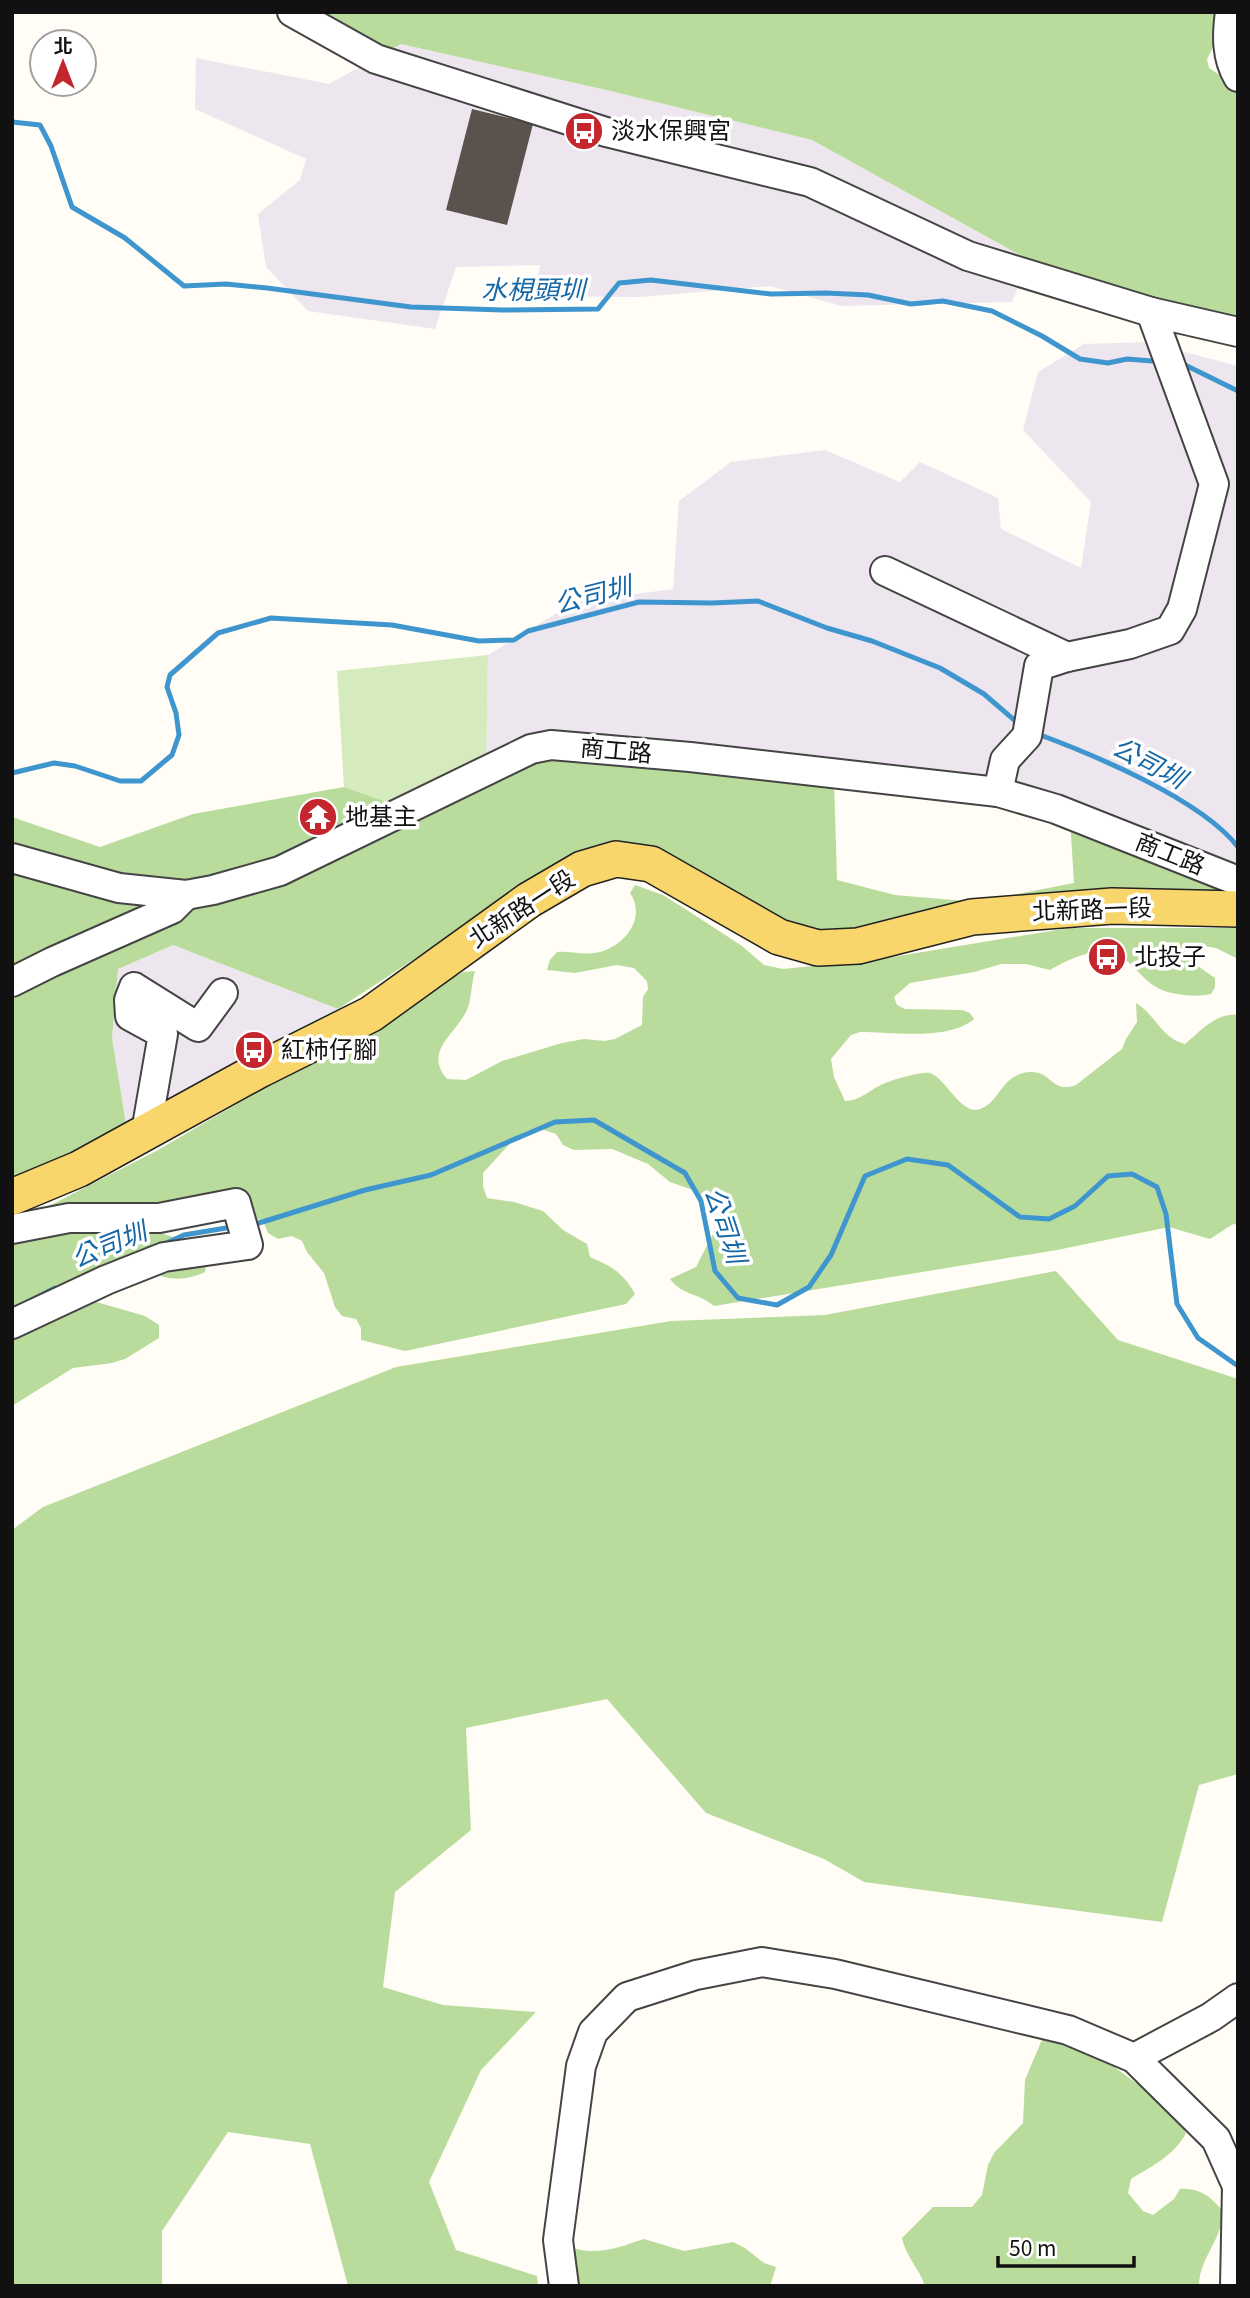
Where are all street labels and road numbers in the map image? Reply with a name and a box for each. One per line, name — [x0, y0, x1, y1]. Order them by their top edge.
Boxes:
street label: 商工路 — [579, 728, 654, 769]
street label: 商工路 — [1131, 822, 1211, 881]
street label: 北新路一段 — [461, 860, 580, 954]
street label: 北新路一段 — [1031, 888, 1152, 927]

